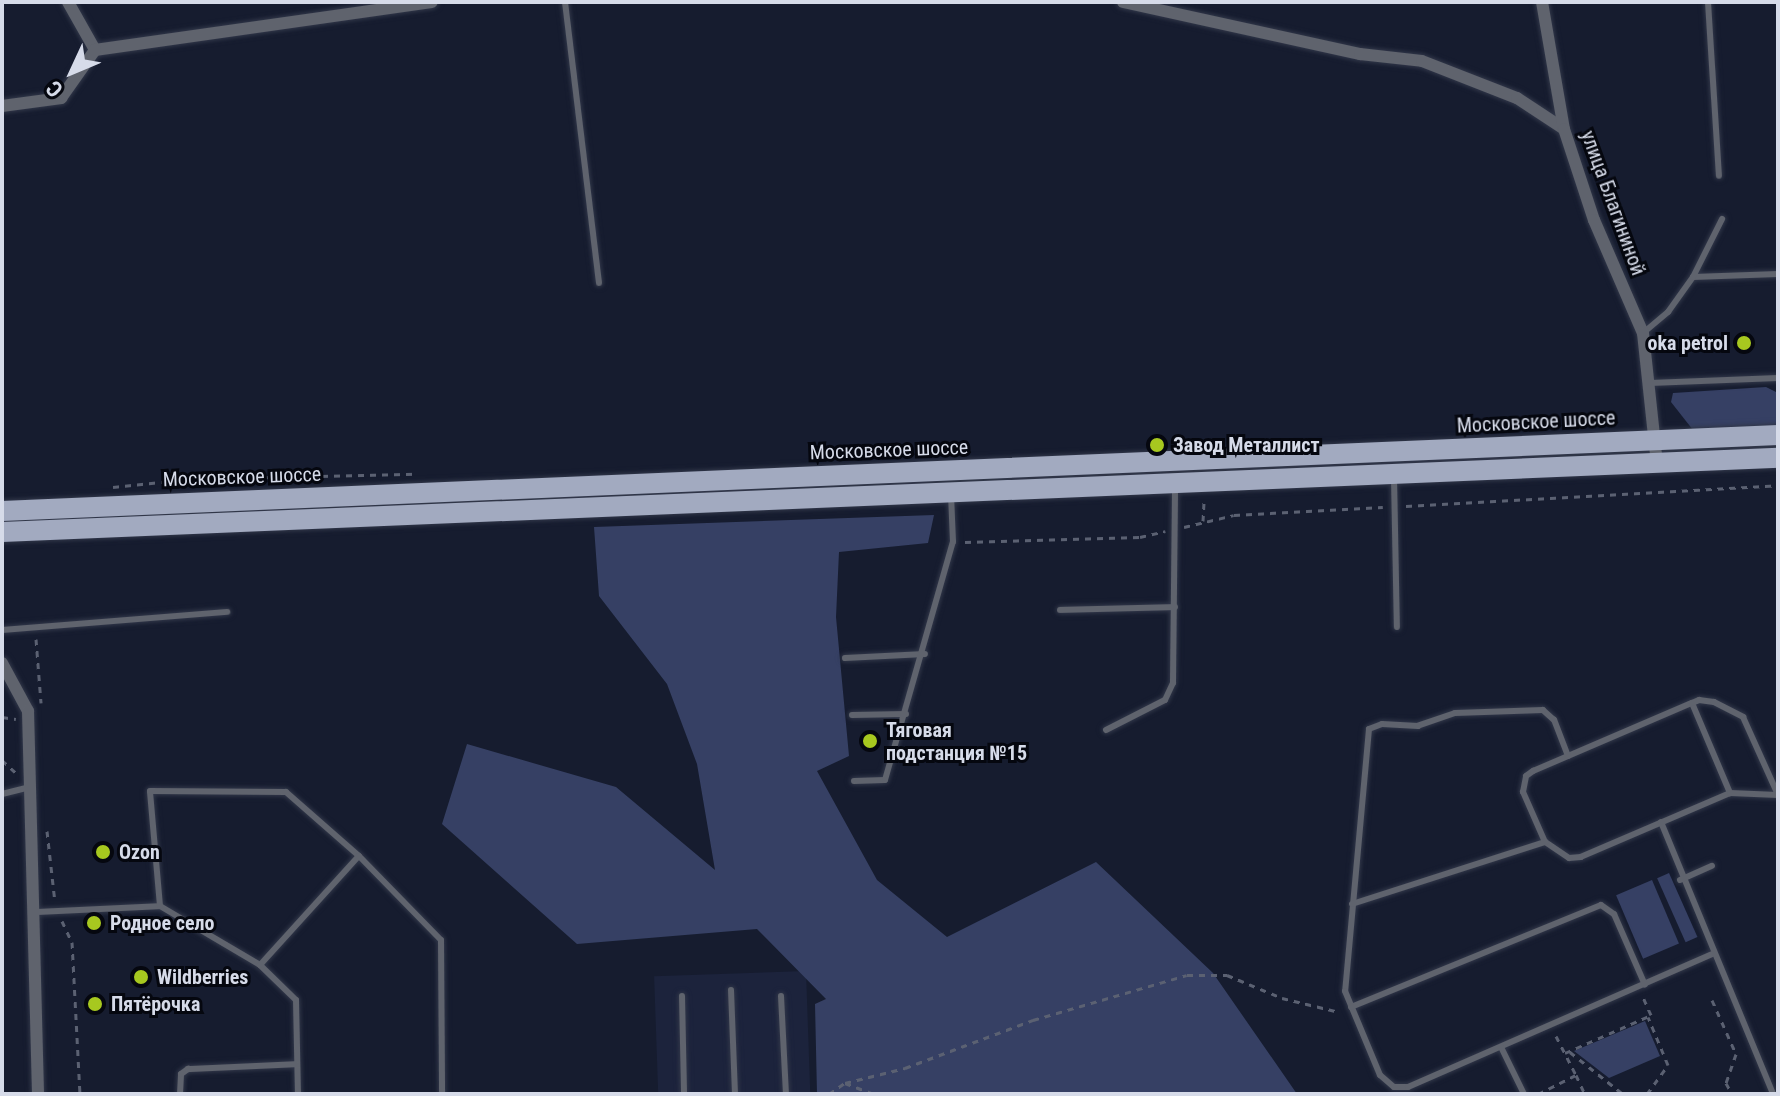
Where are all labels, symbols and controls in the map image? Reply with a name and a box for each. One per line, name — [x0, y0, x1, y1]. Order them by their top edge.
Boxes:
north arrow — [32, 32, 112, 112]
text: С — [41, 76, 68, 102]
street label: улица Благининой — [1576, 127, 1650, 279]
place label: oka petrol — [1648, 331, 1728, 355]
marker: oka petrol — [1735, 334, 1753, 352]
street label: Московское шоссе — [1456, 406, 1616, 438]
place label: Завод Металлист — [1173, 433, 1320, 457]
street label: Московское шоссе — [809, 435, 969, 465]
marker: Завод Металлист — [1148, 436, 1166, 454]
street label: Московское шоссе — [162, 462, 322, 492]
place label: Тяговая подстанция №15 — [886, 718, 1027, 765]
marker: Тяговая подстанция №15 — [861, 732, 879, 750]
place label: Ozon — [119, 840, 160, 864]
marker: Ozon — [94, 843, 112, 861]
place label: Родное село — [110, 911, 214, 935]
marker: Родное село — [85, 914, 103, 932]
place label: Wildberries — [157, 965, 248, 989]
marker: Wildberries — [132, 968, 150, 986]
place label: Пятёрочка — [111, 992, 200, 1016]
marker: Пятёрочка — [86, 995, 104, 1013]

